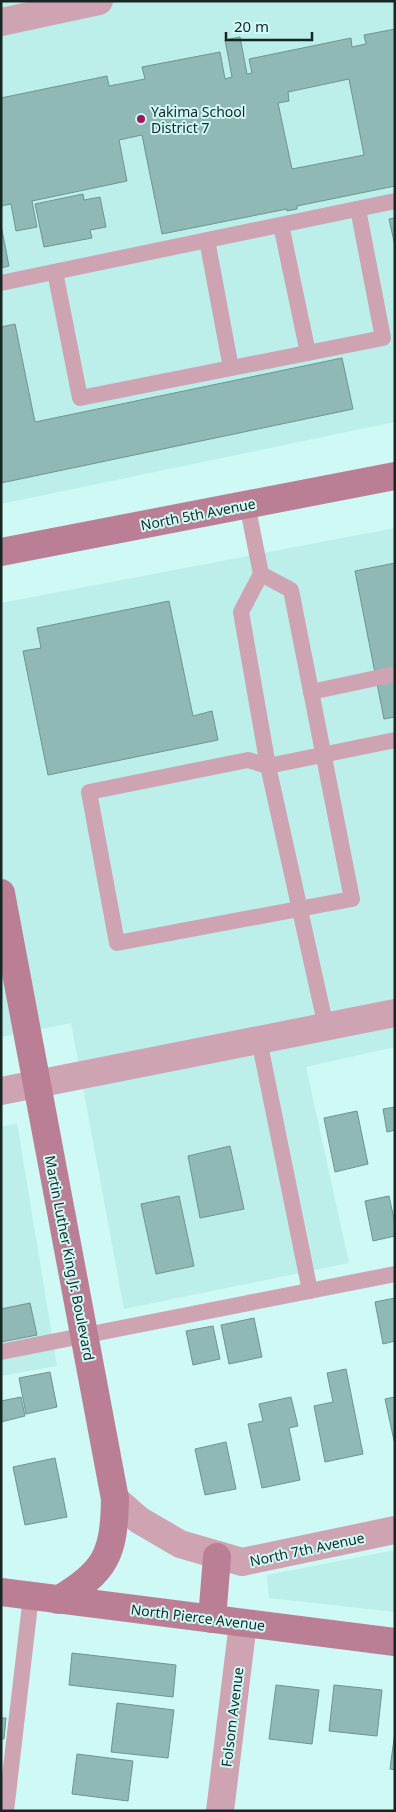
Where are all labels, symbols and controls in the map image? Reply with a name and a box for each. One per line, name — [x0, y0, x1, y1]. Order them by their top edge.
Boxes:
scale bar — [226, 10, 312, 42]
text: 20 m — [234, 16, 269, 36]
place label: Yakima School District 7 — [151, 102, 245, 137]
marker: Yakima School District 7 — [135, 113, 147, 125]
street label: North 5th Avenue — [139, 494, 257, 534]
street label: Martin Luther King Jr. Boulevard — [41, 1154, 99, 1362]
street label: North 7th Avenue — [248, 1528, 366, 1570]
street label: North Pierce Avenue — [130, 1599, 266, 1635]
street label: Folsom Avenue — [216, 1666, 248, 1768]

